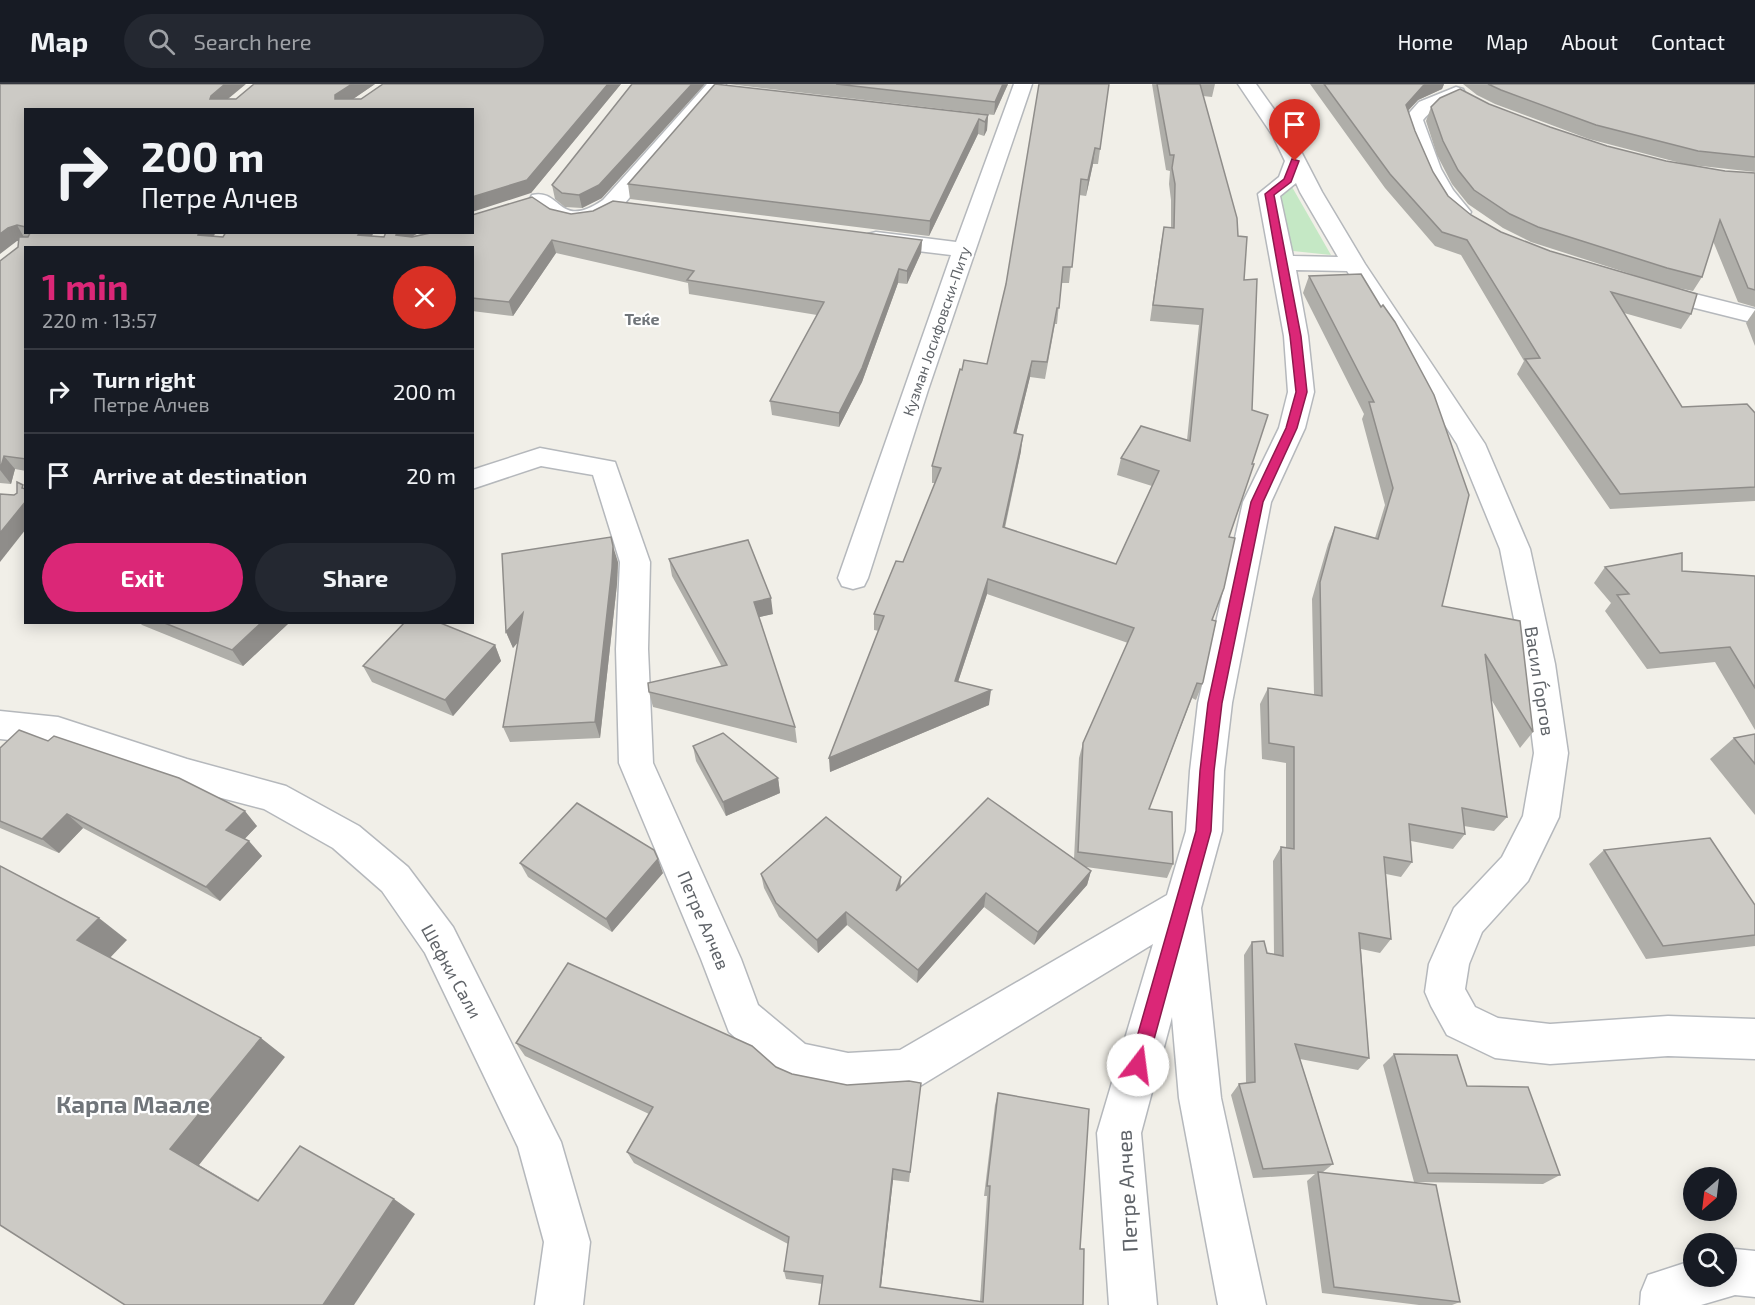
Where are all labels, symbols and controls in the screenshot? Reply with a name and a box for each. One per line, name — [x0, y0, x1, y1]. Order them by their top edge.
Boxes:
search box — [124, 14, 544, 68]
text: Map — [30, 24, 88, 58]
icon: search — [145, 25, 178, 58]
text: Search here — [193, 28, 312, 54]
text: Home — [1397, 29, 1453, 54]
text: Map — [1486, 29, 1528, 54]
text: About — [1561, 29, 1618, 54]
text: Contact — [1651, 29, 1725, 54]
pin — [1269, 99, 1320, 161]
icon: arrive — [1278, 108, 1311, 141]
text: 200 m — [141, 130, 264, 180]
icon: right — [42, 132, 120, 210]
text: Петре Алчев — [141, 181, 299, 213]
street label: Кузман Јосифовски-Питу — [898, 244, 975, 419]
text: 1 min — [42, 264, 129, 307]
button: close — [393, 266, 456, 329]
text: 220 m · 13:57 — [42, 308, 157, 332]
district label: Теќе — [624, 309, 660, 328]
text: Turn right — [93, 366, 195, 392]
icon: right — [42, 375, 75, 408]
text: 200 m — [393, 378, 456, 404]
text: Петре Алчев — [93, 392, 210, 416]
icon: arrive — [42, 459, 75, 492]
text: Arrive at destination — [93, 462, 307, 488]
text: 20 m — [406, 462, 456, 488]
button: Exit — [42, 543, 243, 612]
button: Share — [255, 543, 456, 612]
street label: Васил Ѓоргов — [1521, 625, 1559, 737]
street label: Петре Алчев — [673, 867, 735, 973]
street label: Шефки Сали — [417, 920, 487, 1022]
position arrow — [1106, 1033, 1170, 1097]
district label: Карпа Маале — [56, 1089, 210, 1118]
street label: Петре Алчев — [1110, 1129, 1142, 1253]
north arrow — [1683, 1167, 1737, 1221]
map controls — [1683, 1167, 1737, 1287]
button: search — [1683, 1233, 1737, 1287]

